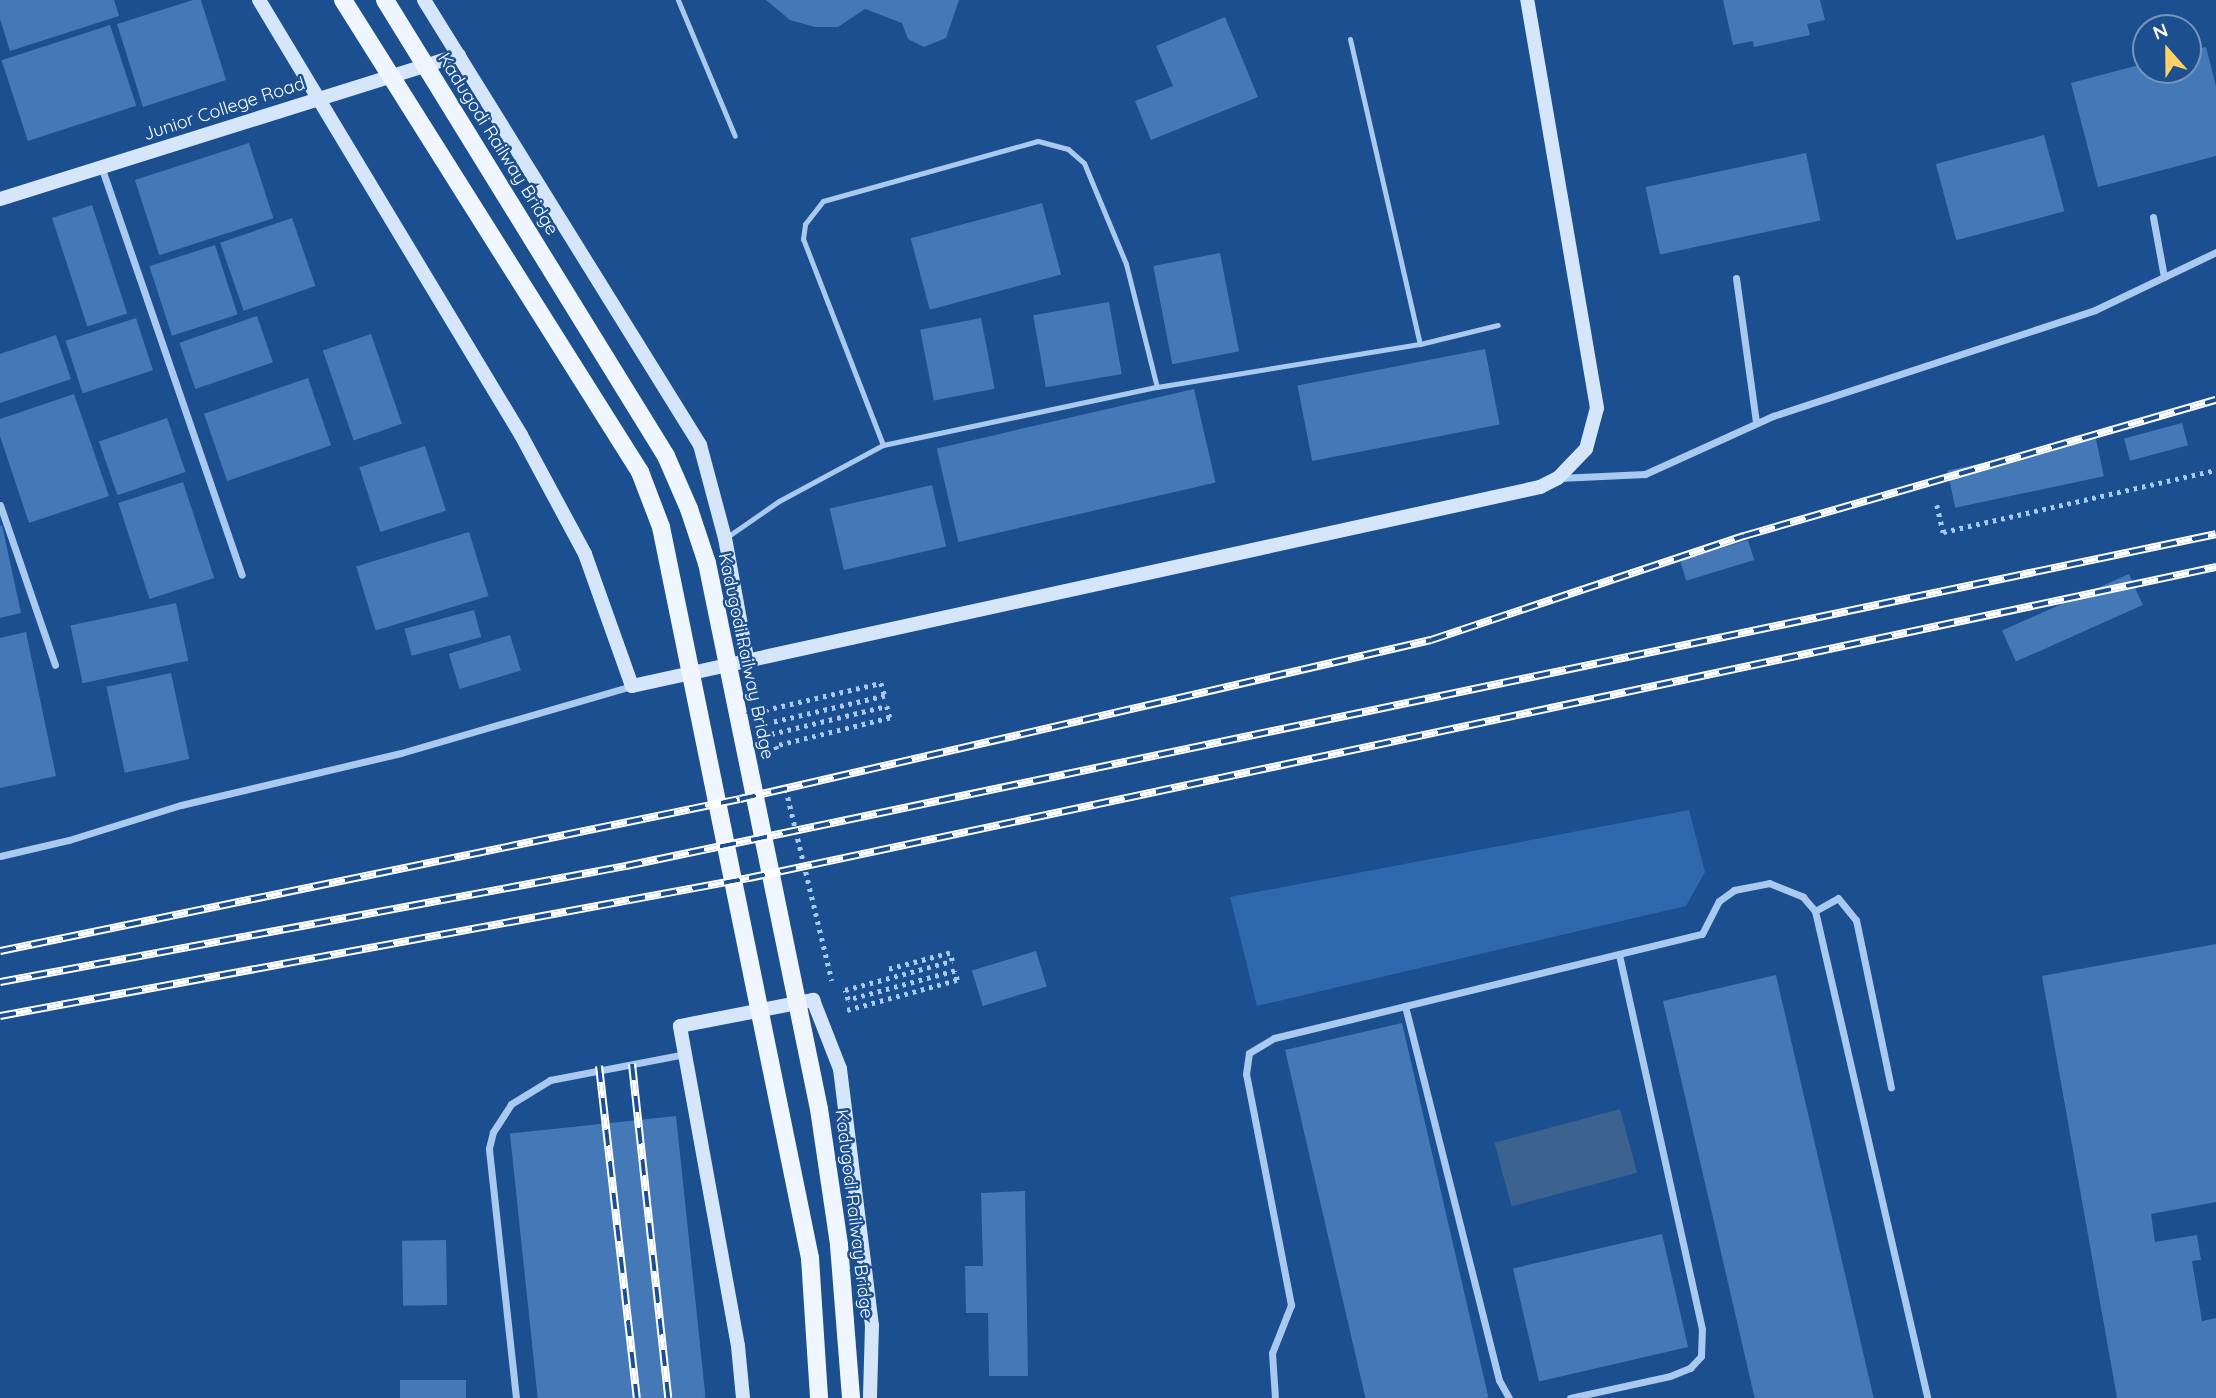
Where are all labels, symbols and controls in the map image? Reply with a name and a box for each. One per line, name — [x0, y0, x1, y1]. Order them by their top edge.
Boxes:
north arrow — [2132, 14, 2202, 84]
text: N — [2149, 18, 2171, 45]
street label: Kadugodi Railway Bridge — [433, 49, 563, 239]
street label: Junior College Road — [140, 73, 308, 145]
street label: Kadugodi Railway Bridge — [714, 551, 778, 761]
street label: Kadugodi Railway Bridge — [830, 1108, 878, 1320]

